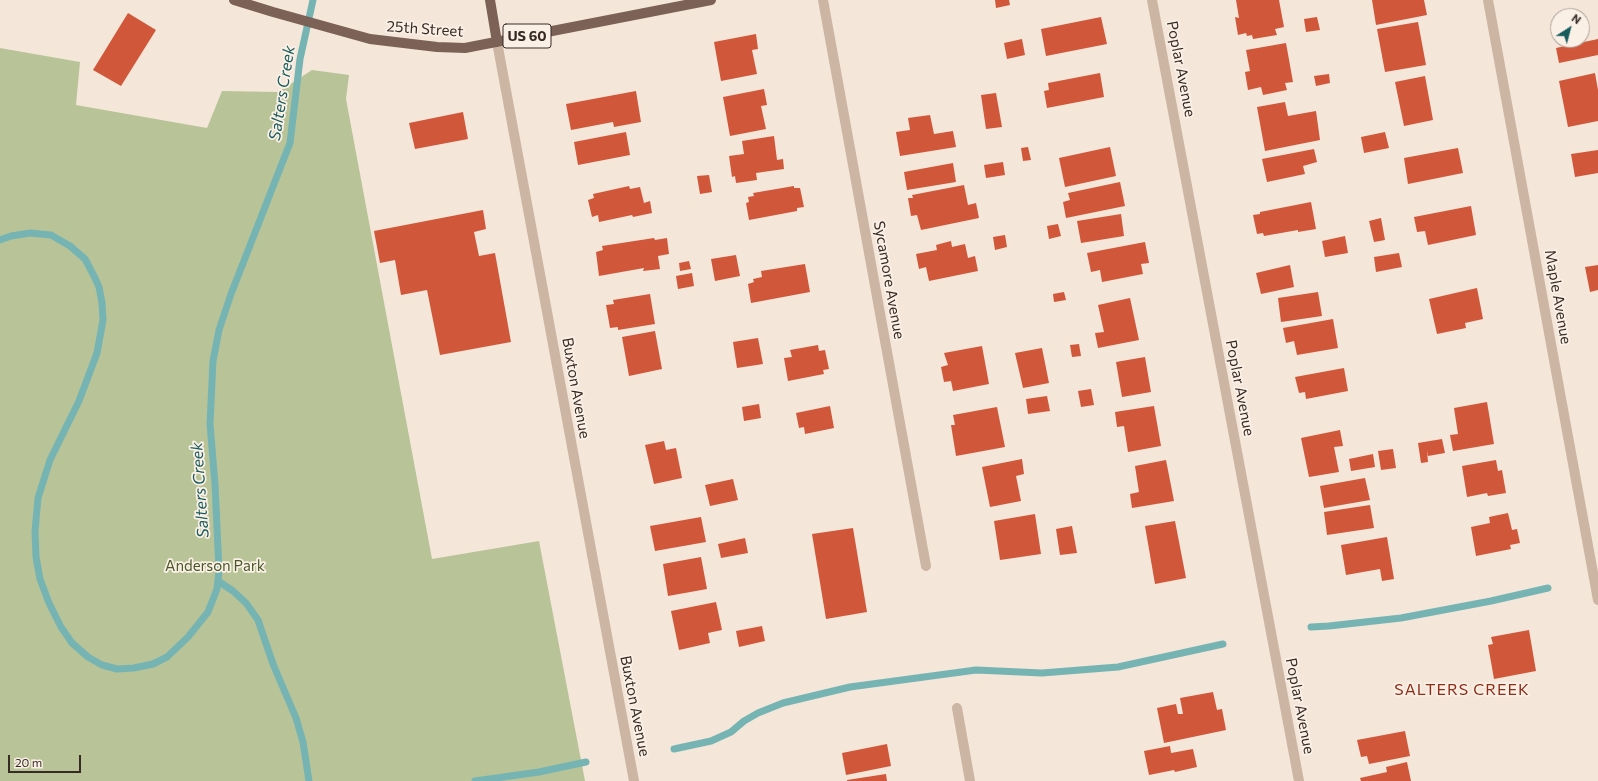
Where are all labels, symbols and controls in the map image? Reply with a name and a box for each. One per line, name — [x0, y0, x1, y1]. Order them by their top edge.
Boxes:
north arrow — [1550, 8, 1590, 48]
text: N — [1570, 11, 1584, 26]
street label: 25th Street — [386, 17, 464, 41]
street label: Poplar Avenue — [1163, 19, 1199, 119]
road number: US 60 — [503, 24, 551, 48]
water label: Salters Creek — [265, 44, 299, 142]
street label: Sycamore Avenue — [870, 219, 908, 341]
street label: Maple Avenue — [1541, 248, 1575, 346]
street label: Buxton Avenue — [558, 336, 594, 440]
street label: Poplar Avenue — [1222, 338, 1258, 438]
water label: Salters Creek — [187, 442, 213, 538]
park label: Anderson Park — [165, 557, 265, 575]
street label: Buxton Avenue — [616, 654, 654, 758]
street label: Poplar Avenue — [1282, 656, 1318, 756]
district label: SALTERS CREEK — [1394, 680, 1530, 700]
scale bar — [10, 747, 83, 773]
text: 20 m — [15, 755, 42, 769]

